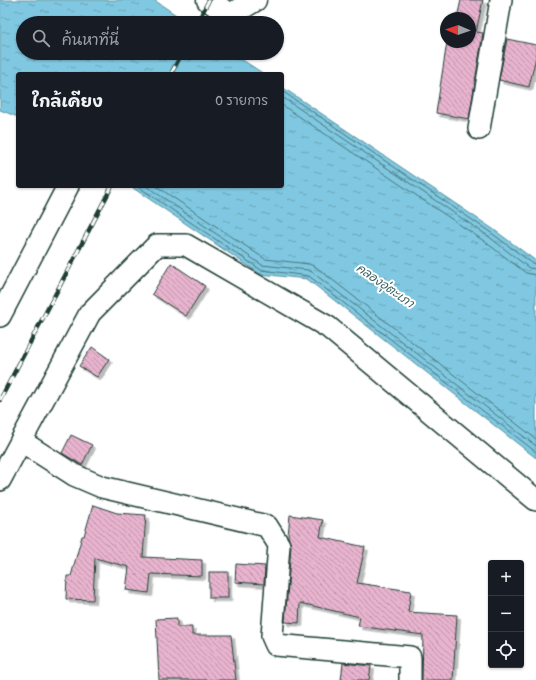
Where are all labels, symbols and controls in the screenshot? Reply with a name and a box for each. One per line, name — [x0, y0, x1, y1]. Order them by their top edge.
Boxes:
north arrow — [440, 12, 476, 48]
search box — [16, 16, 284, 60]
icon: search — [30, 27, 52, 49]
text: ค้นหาที่นี่ — [62, 31, 119, 50]
text: ใกล้เคียง — [32, 92, 103, 112]
text: 0 รายการ — [215, 93, 268, 109]
water label: คลองอุ่ตะเภา — [353, 260, 418, 313]
map controls — [488, 560, 524, 668]
button: + — [488, 560, 524, 596]
button: − — [488, 596, 524, 632]
button: locate — [488, 632, 524, 668]

